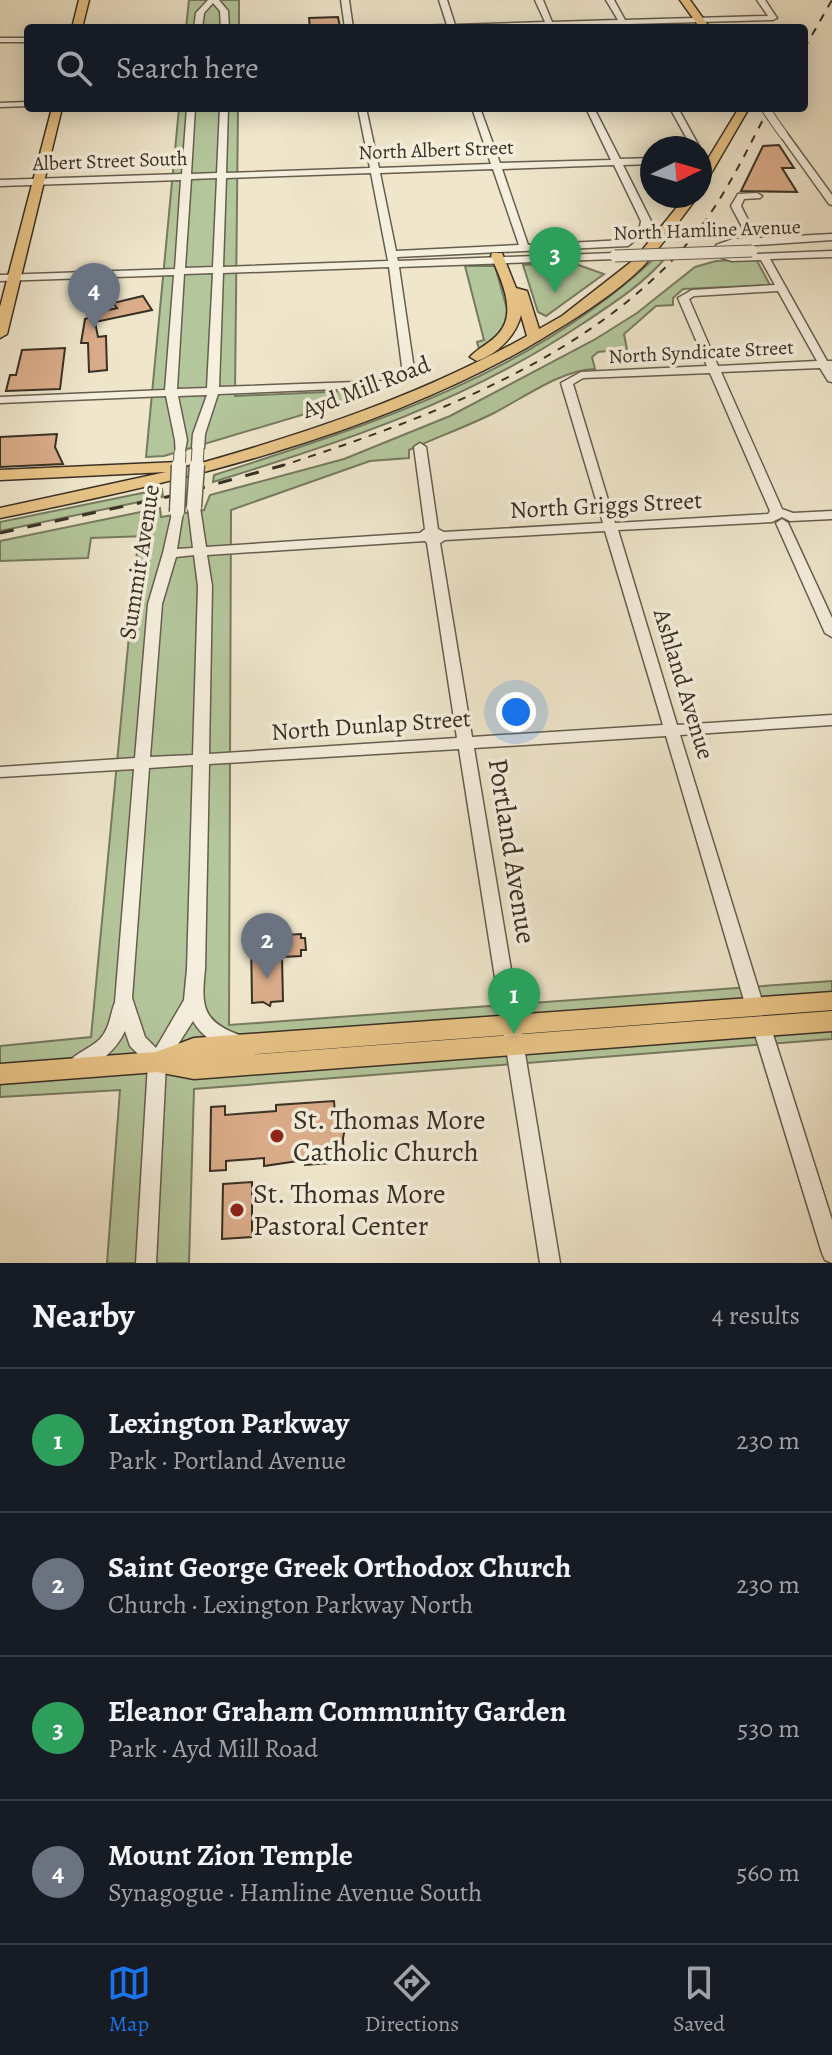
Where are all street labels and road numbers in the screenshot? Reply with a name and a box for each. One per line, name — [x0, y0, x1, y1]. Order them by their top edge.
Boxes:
street label: North Albert Street — [358, 134, 515, 166]
street label: Albert Street South — [31, 145, 188, 177]
street label: North Hamline Avenue — [613, 213, 801, 247]
street label: North Syndicate Street — [608, 334, 795, 370]
street label: Ayd Mill Road — [296, 348, 435, 426]
street label: Summit Avenue — [111, 482, 167, 642]
street label: North Griggs Street — [509, 484, 703, 526]
street label: Ashland Avenue — [646, 604, 722, 763]
street label: North Dunlap Street — [270, 702, 472, 748]
street label: Portland Avenue — [479, 756, 545, 946]

